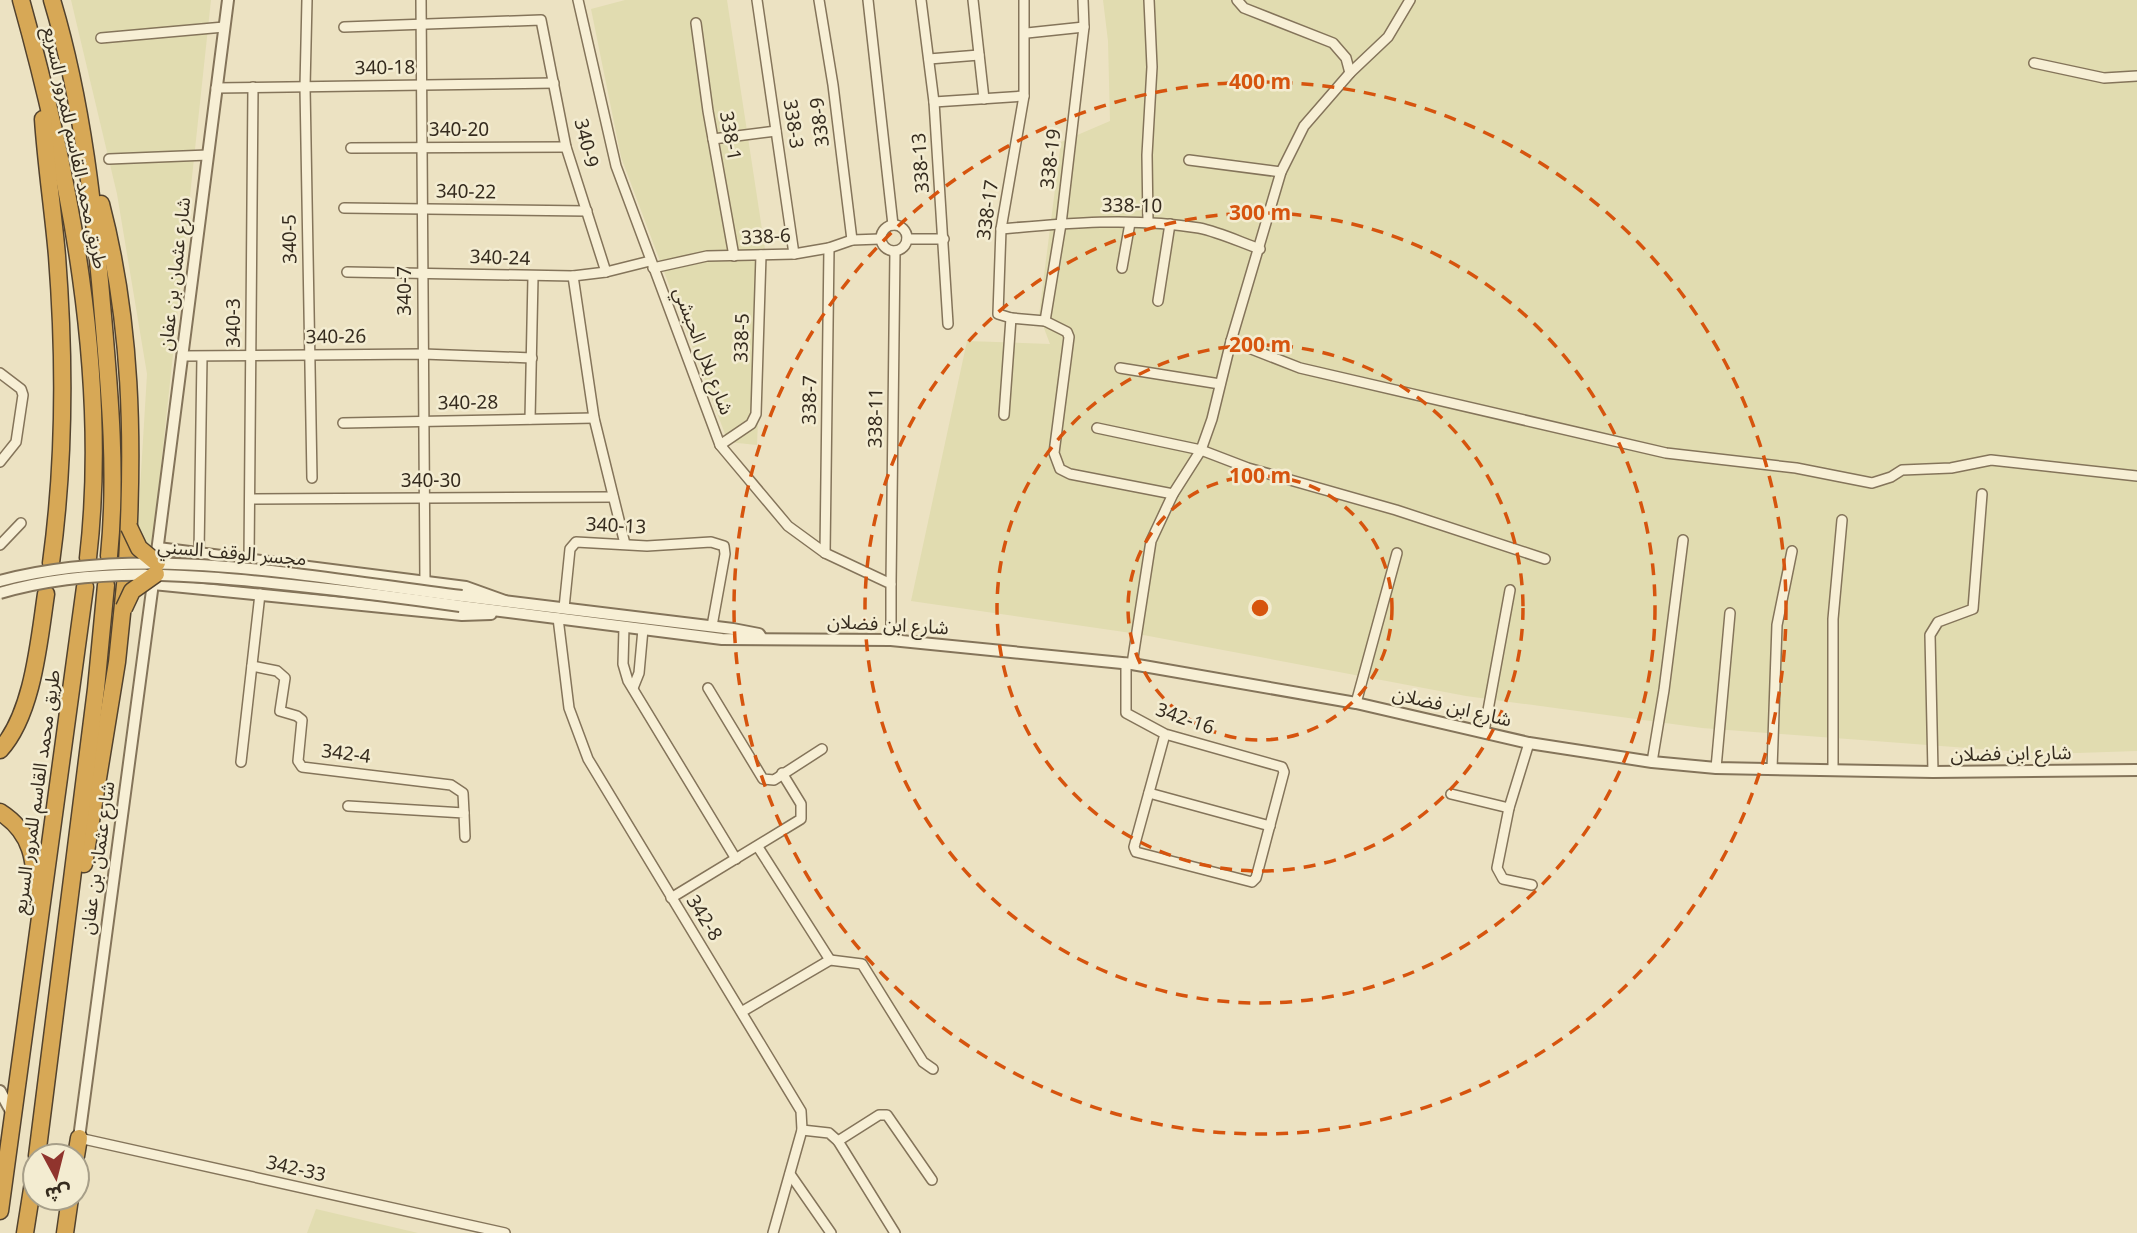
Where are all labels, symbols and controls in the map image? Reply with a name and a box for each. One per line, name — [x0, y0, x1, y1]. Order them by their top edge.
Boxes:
street label: طريق محمد القاسم للمرور السريع — [30, 23, 120, 273]
street label: 340-18 — [354, 47, 416, 89]
text: 400 m — [1229, 60, 1291, 104]
street label: 338-9 — [797, 95, 843, 149]
street label: 338-3 — [770, 97, 816, 151]
street label: 338-1 — [706, 108, 754, 164]
street label: 340-20 — [429, 110, 489, 150]
street label: 340-9 — [561, 114, 611, 172]
street label: 338-19 — [1027, 127, 1075, 191]
street label: 338-13 — [899, 131, 943, 195]
street label: 340-22 — [435, 171, 497, 213]
street label: 338-17 — [964, 177, 1012, 243]
street label: 338-10 — [1101, 185, 1163, 227]
text: 300 m — [1229, 191, 1291, 235]
street label: شارع عثمان بن عفان — [146, 195, 204, 353]
street label: 340-5 — [270, 214, 310, 264]
street label: 338-6 — [740, 216, 792, 258]
street label: 340-24 — [469, 237, 531, 279]
street label: 340-7 — [385, 266, 425, 316]
street label: شارع بلال الحبشي — [660, 281, 746, 421]
street label: 340-3 — [214, 298, 254, 348]
street label: 338-5 — [721, 313, 763, 363]
street label: 340-26 — [305, 316, 367, 358]
text: 200 m — [1229, 323, 1291, 367]
street label: 338-7 — [790, 375, 830, 425]
street label: 340-28 — [437, 382, 499, 424]
street label: 338-11 — [855, 387, 897, 449]
text: 100 m — [1229, 454, 1291, 498]
street label: 340-30 — [401, 461, 461, 501]
street label: 340-13 — [585, 504, 647, 548]
street label: مجسر الوقف السني — [156, 527, 308, 579]
centre of rings — [1248, 596, 1272, 620]
street label: شارع ابن فضلان — [826, 602, 950, 648]
street label: طريق محمد القاسم للمرور السريع — [0, 667, 74, 917]
street label: شارع ابن فضلان — [1388, 674, 1516, 740]
street label: 342-16 — [1150, 690, 1220, 748]
street label: 342-4 — [319, 731, 373, 777]
street label: شارع ابن فضلان — [1950, 733, 2072, 775]
street label: شارع عثمان بن عفان — [67, 779, 129, 937]
street label: 342-8 — [674, 886, 734, 950]
north arrow — [21, 1142, 91, 1212]
street label: 342-33 — [262, 1143, 330, 1195]
text: ش — [43, 1171, 73, 1214]

